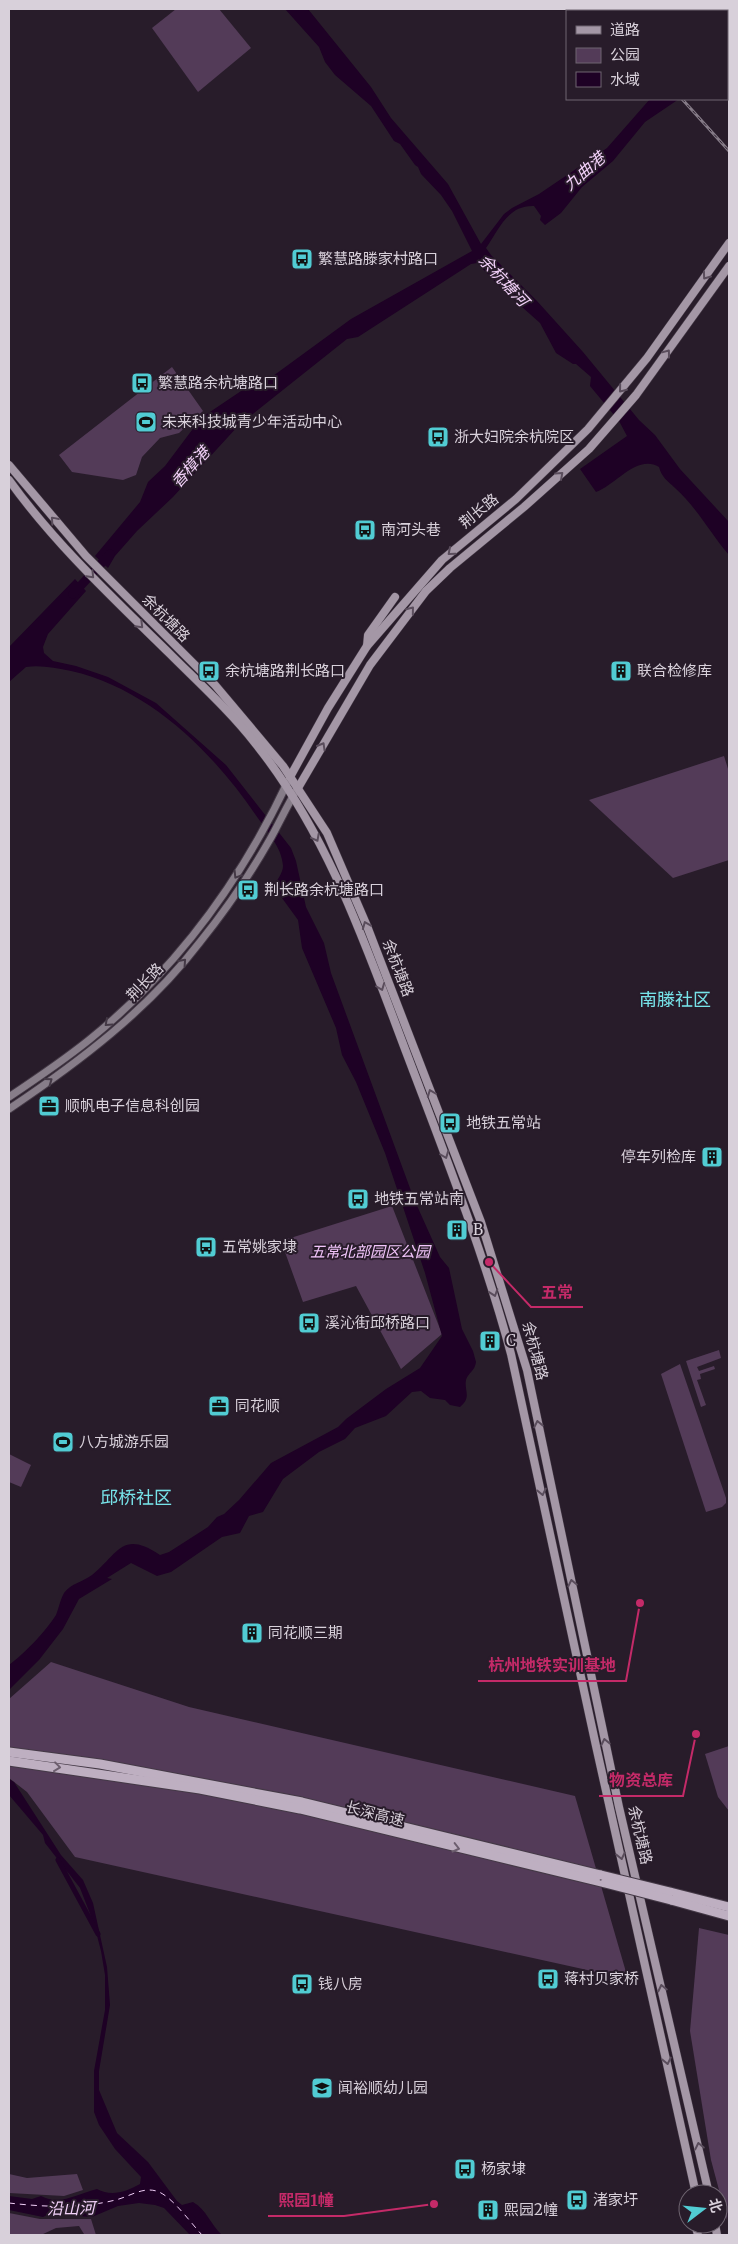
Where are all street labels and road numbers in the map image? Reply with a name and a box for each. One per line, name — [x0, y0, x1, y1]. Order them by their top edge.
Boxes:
street label: 荆长路 — [455, 489, 502, 532]
street label: 余杭塘路 — [138, 590, 194, 646]
street label: 余杭塘路 — [379, 936, 418, 999]
street label: 荆长路 — [122, 959, 167, 1004]
street label: 余杭塘路 — [519, 1319, 552, 1382]
street label: 长深高速 — [344, 1797, 407, 1830]
street label: 余杭塘路 — [624, 1804, 656, 1866]

